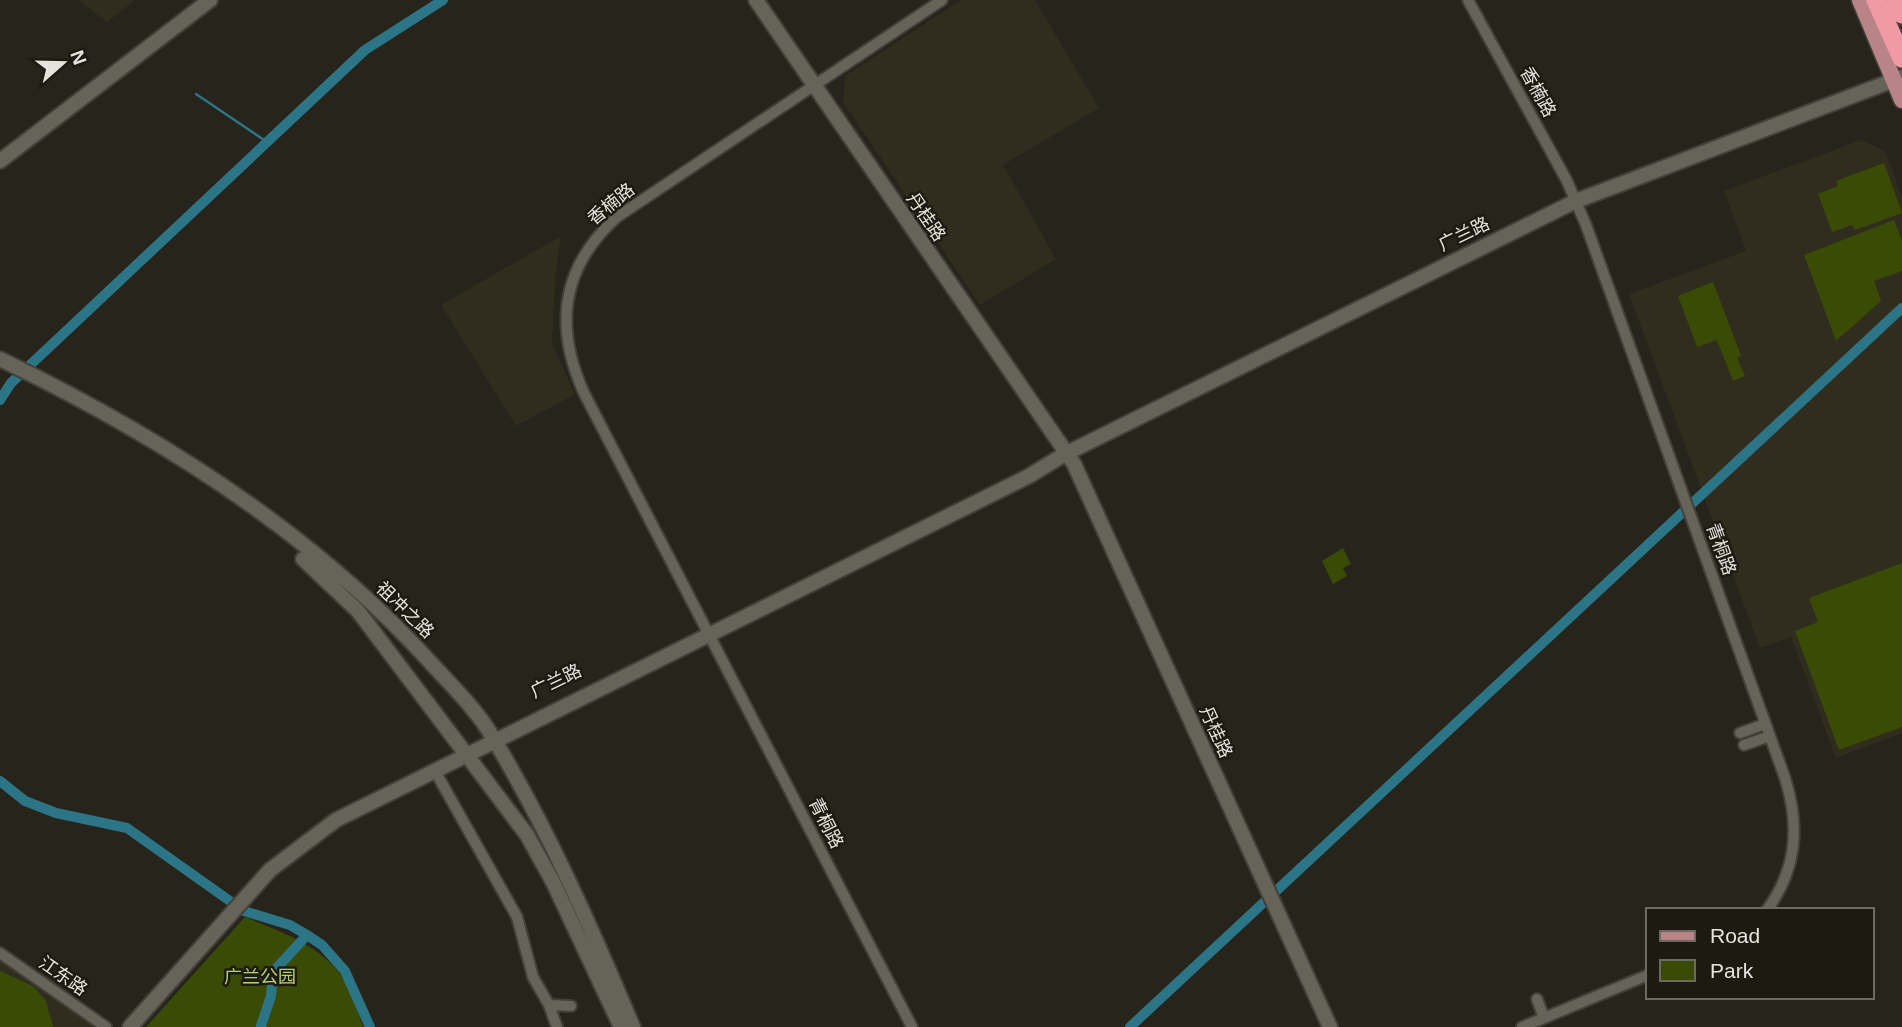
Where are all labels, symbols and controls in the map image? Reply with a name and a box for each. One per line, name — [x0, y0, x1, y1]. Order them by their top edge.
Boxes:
north arrow — [28, 28, 98, 98]
text: N — [66, 47, 91, 67]
street label: 香楠路 — [1516, 64, 1560, 120]
street label: 香楠路 — [584, 179, 638, 229]
street label: 丹桂路 — [903, 189, 949, 245]
street label: 广兰路 — [1435, 213, 1493, 255]
street label: 青桐路 — [1702, 520, 1740, 578]
street label: 祖冲之路 — [372, 578, 438, 642]
street label: 广兰路 — [527, 660, 585, 702]
street label: 丹桂路 — [1196, 703, 1236, 761]
street label: 青桐路 — [805, 794, 847, 852]
legend — [1646, 908, 1874, 999]
text: Road — [1710, 924, 1760, 947]
street label: 江东路 — [35, 952, 91, 1000]
text: Park — [1710, 959, 1754, 982]
park label: 广兰公园 — [224, 967, 296, 987]

